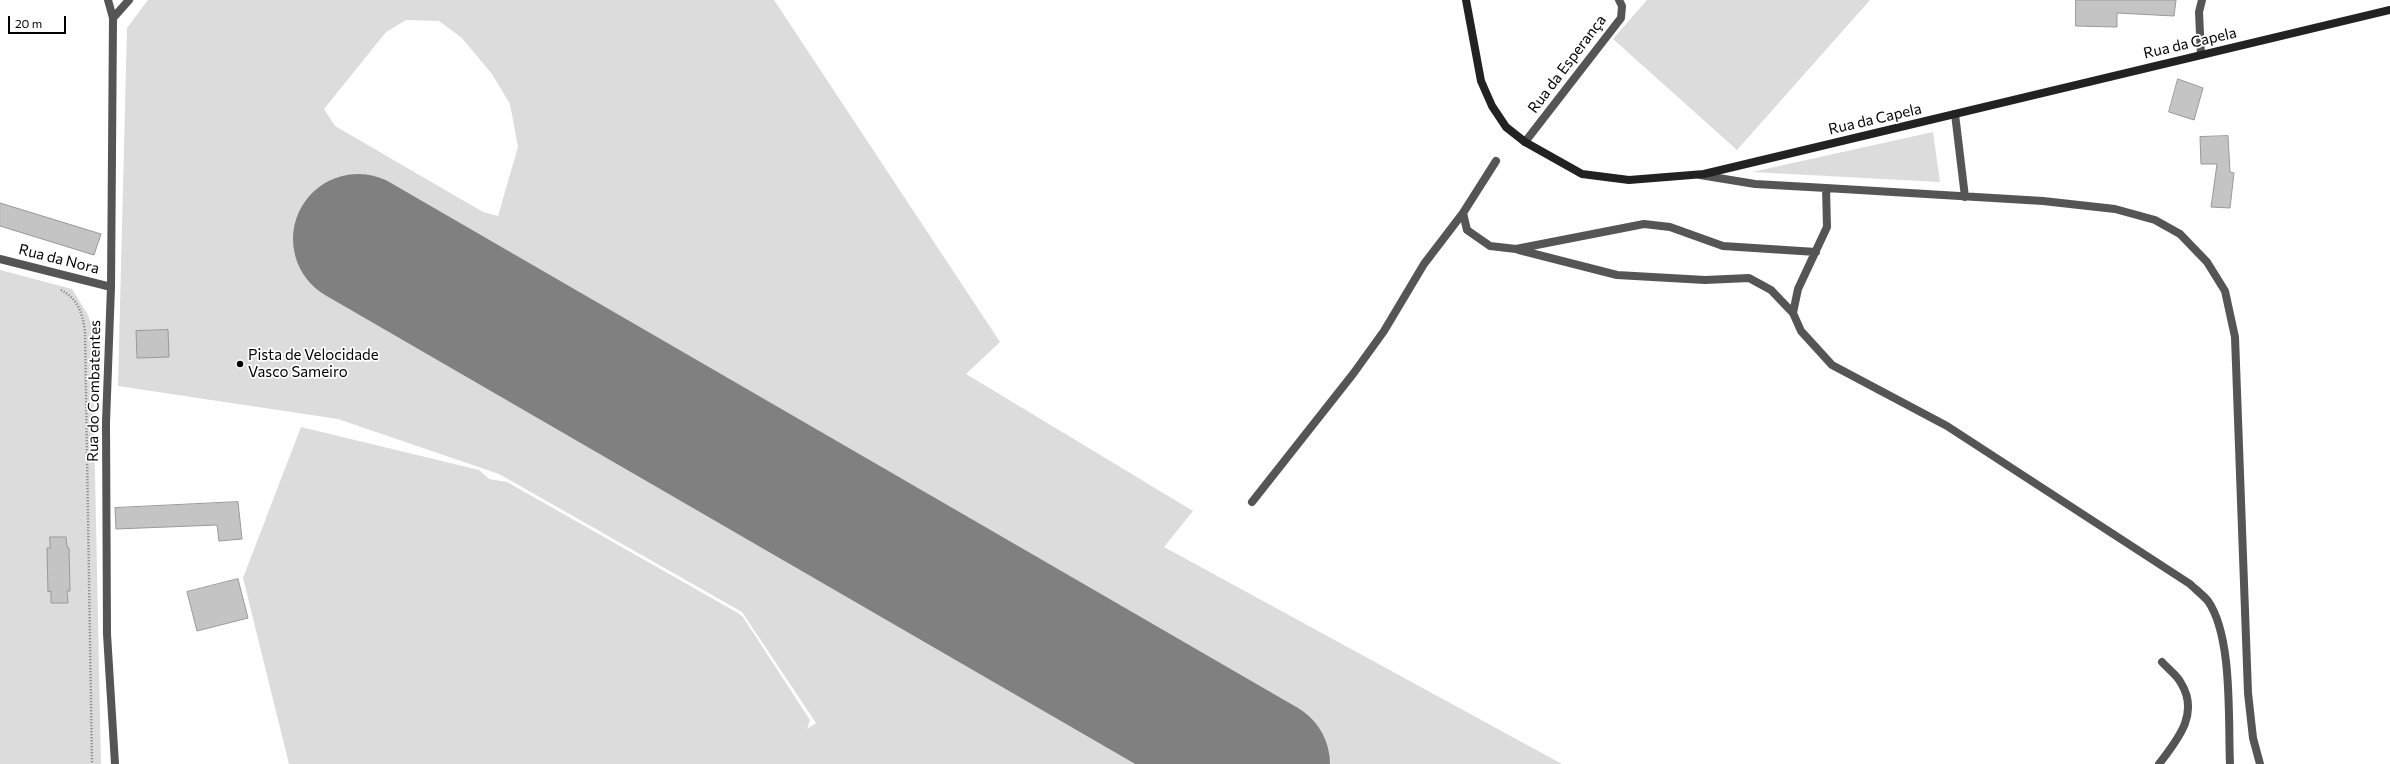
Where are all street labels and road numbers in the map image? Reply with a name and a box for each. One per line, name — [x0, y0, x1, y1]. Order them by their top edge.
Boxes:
street label: Rua da Esperança — [1524, 11, 1610, 117]
street label: Rua da Capela — [2142, 24, 2238, 62]
street label: Rua da Capela — [1827, 100, 1923, 138]
street label: Rua da Nora — [17, 240, 101, 278]
street label: Rua do Combatentes — [84, 320, 104, 462]

